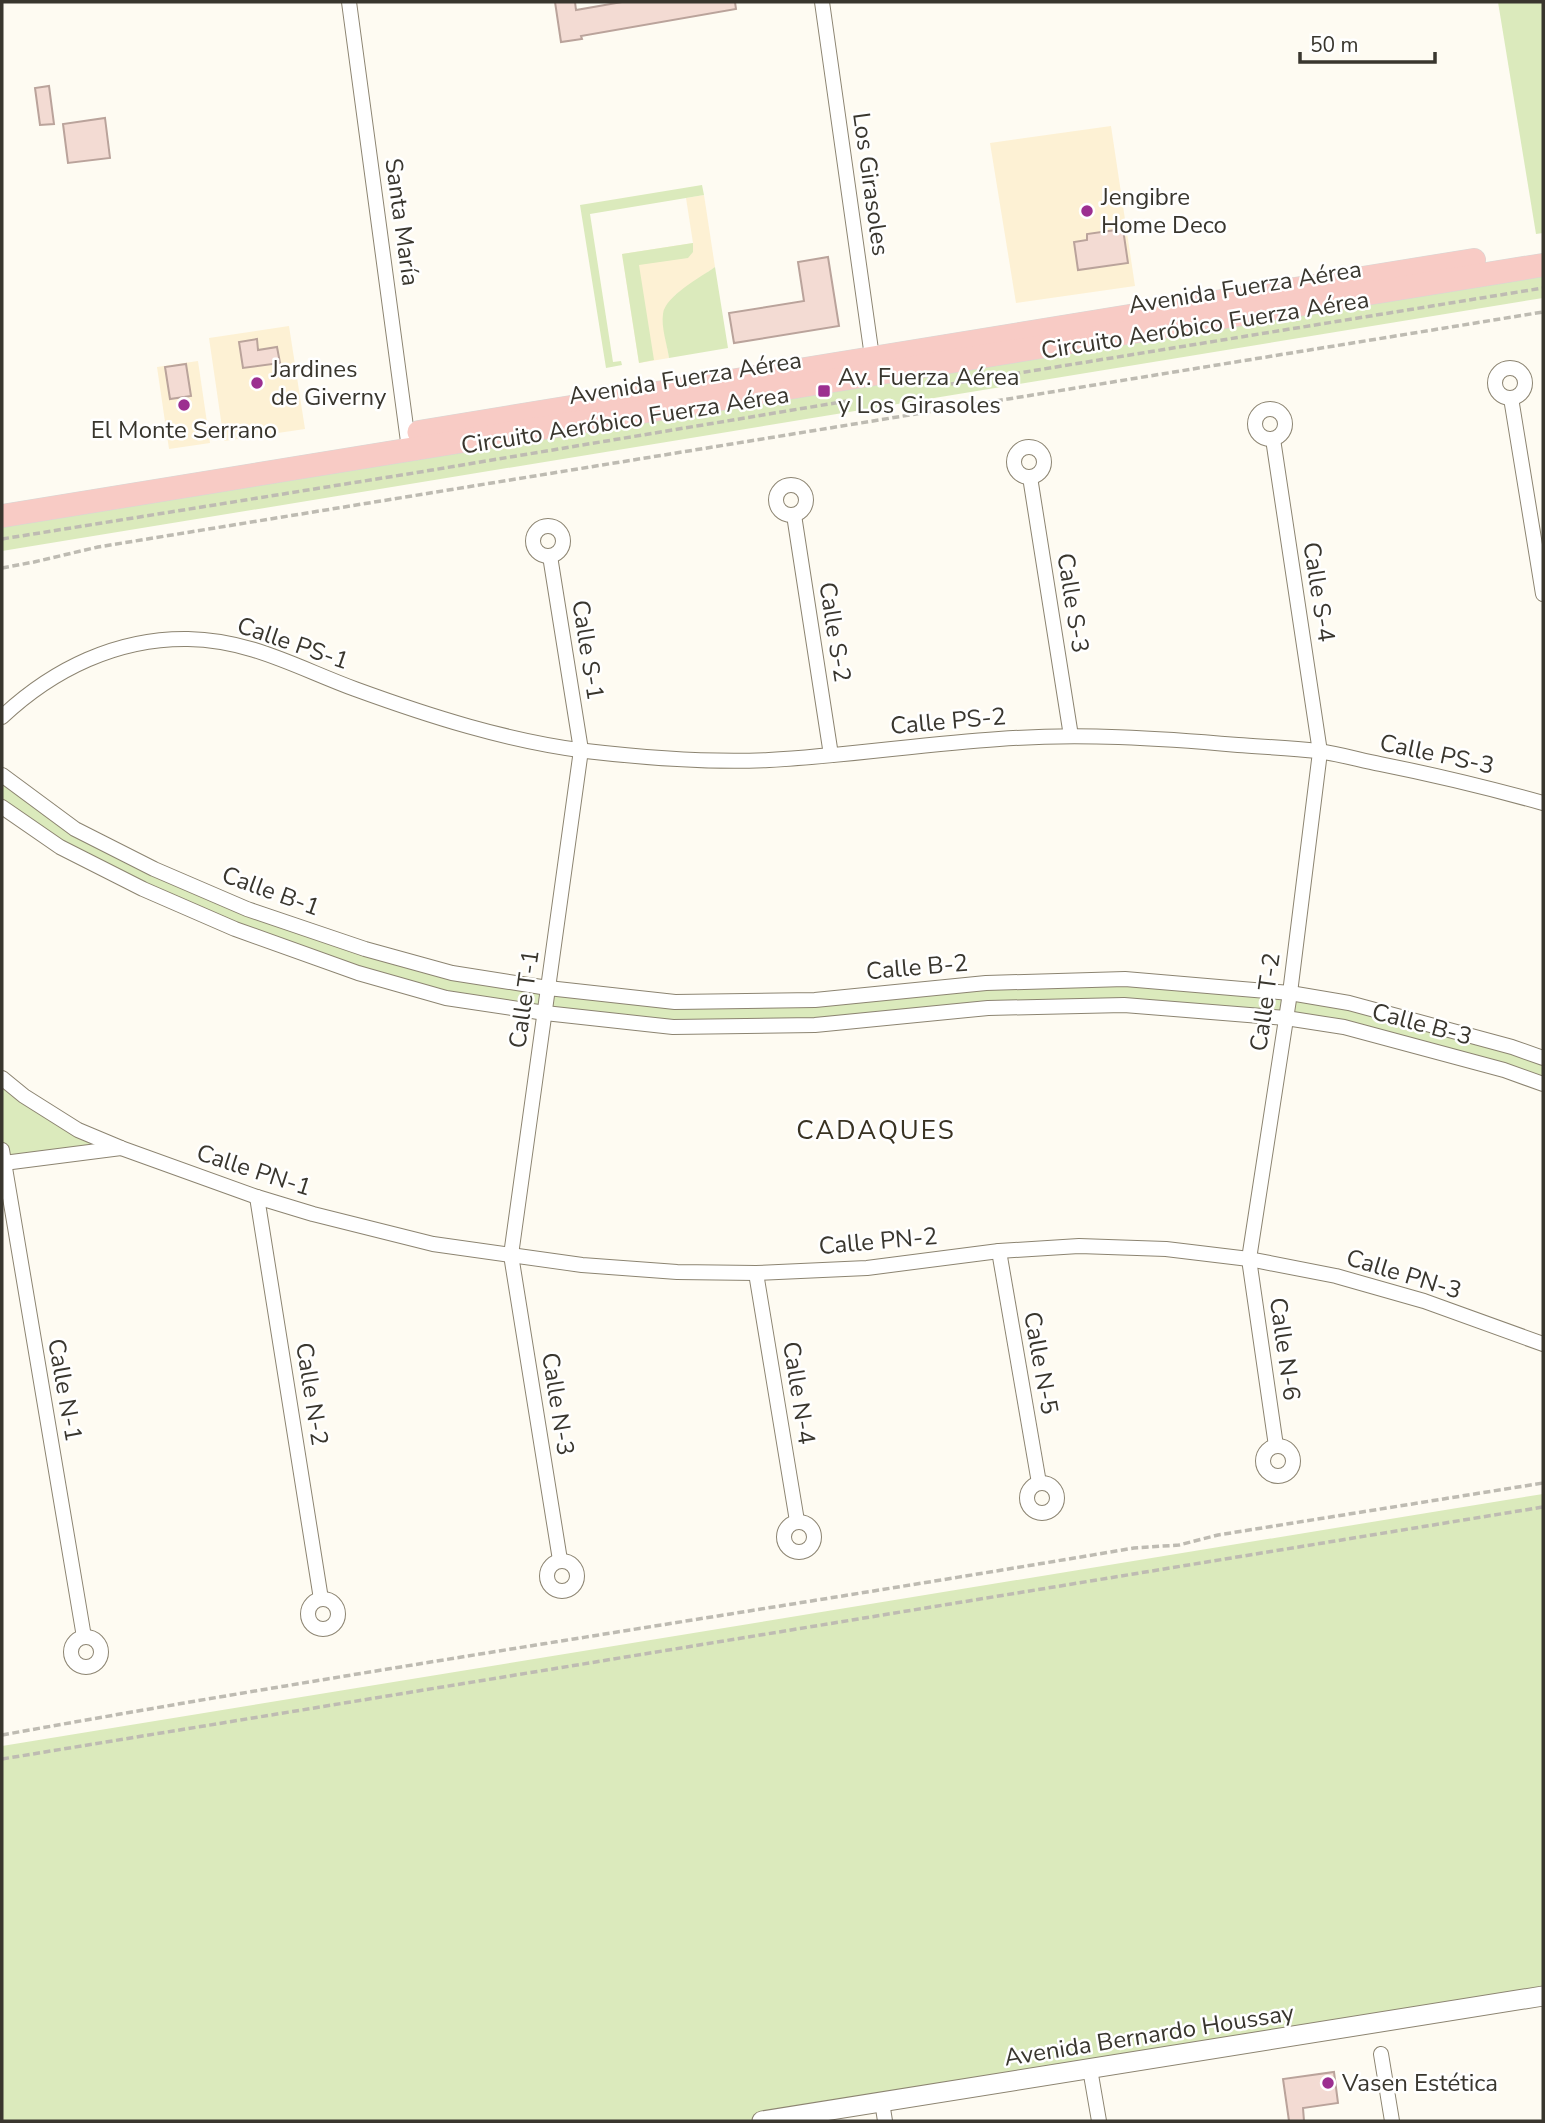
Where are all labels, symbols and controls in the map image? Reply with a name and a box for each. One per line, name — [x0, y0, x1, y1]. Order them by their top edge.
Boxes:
scale bar — [1300, 21, 1435, 65]
text: 50 m — [1310, 31, 1359, 59]
street label: Los Girasoles — [845, 110, 897, 258]
street label: Santa María — [377, 156, 427, 288]
place label: Jengibre Home Deco — [1100, 181, 1227, 241]
marker: Jengibre Home Deco — [1079, 203, 1095, 219]
street label: Avenida Fuerza Aérea — [1126, 253, 1364, 321]
street label: Circuito Aeróbico Fuerza Aérea — [1039, 283, 1371, 367]
street label: Avenida Fuerza Aérea — [566, 344, 804, 412]
place label: Jardines de Giverny — [270, 353, 387, 413]
place label: Av. Fuerza Aérea y Los Girasoles — [838, 361, 1019, 421]
marker: Jardines de Giverny — [249, 375, 265, 391]
street label: Circuito Aeróbico Fuerza Aérea — [459, 378, 791, 462]
marker: Av. Fuerza Aérea y Los Girasoles — [816, 383, 832, 399]
marker: El Monte Serrano — [176, 397, 192, 413]
place label: El Monte Serrano — [91, 414, 277, 446]
street label: Calle S-4 — [1295, 540, 1343, 644]
street label: Calle S-3 — [1049, 551, 1097, 655]
street label: Calle S-2 — [811, 580, 859, 684]
street label: Calle S-1 — [564, 598, 612, 702]
street label: Calle PS-1 — [233, 609, 353, 677]
street label: Calle PS-2 — [889, 700, 1007, 742]
street label: Calle PS-3 — [1377, 726, 1497, 782]
street label: Calle B-1 — [217, 858, 325, 924]
street label: Calle B-2 — [865, 947, 969, 987]
street label: Calle T-1 — [501, 948, 547, 1050]
street label: Calle T-2 — [1242, 951, 1288, 1053]
street label: Calle B-3 — [1368, 995, 1476, 1053]
district label: CADAQUES — [796, 1113, 956, 1148]
street label: Calle PN-1 — [192, 1136, 316, 1204]
street label: Calle PN-2 — [817, 1220, 939, 1262]
street label: Calle PN-3 — [1342, 1241, 1466, 1307]
street label: Calle N-6 — [1262, 1295, 1308, 1403]
street label: Calle N-5 — [1016, 1309, 1066, 1417]
street label: Calle N-1 — [40, 1336, 90, 1444]
street label: Calle N-4 — [775, 1339, 823, 1447]
street label: Calle N-2 — [288, 1340, 336, 1448]
street label: Calle N-3 — [534, 1350, 582, 1458]
street label: Avenida Bernardo Houssay — [1002, 1996, 1297, 2074]
place label: Vasen Estética — [1341, 2067, 1498, 2099]
marker: Vasen Estética — [1320, 2075, 1336, 2091]

